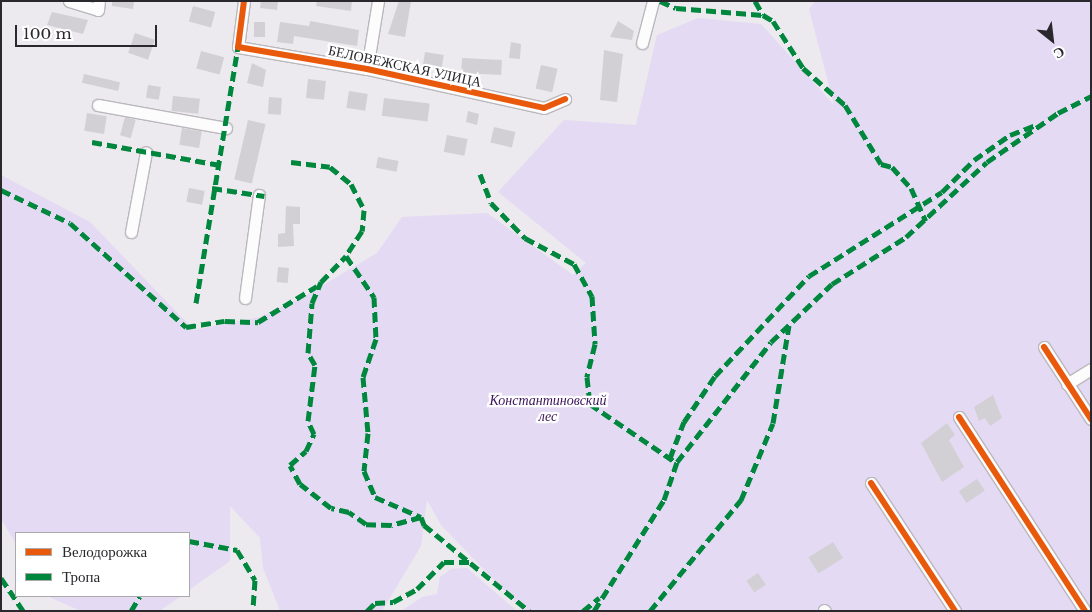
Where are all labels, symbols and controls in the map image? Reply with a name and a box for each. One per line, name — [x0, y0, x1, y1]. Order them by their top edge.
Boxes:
scale bar — [18, 15, 160, 47]
north arrow — [1027, 15, 1077, 65]
text: 100 m — [23, 24, 72, 43]
street label: БЕЛОВЕЖСКАЯ УЛИЦА — [327, 42, 483, 90]
text: С — [1050, 43, 1068, 63]
park label: Константиновский лес — [490, 392, 606, 424]
legend — [15, 532, 190, 597]
text: Велодорожка — [62, 542, 147, 561]
text: Тропа — [62, 567, 100, 586]

